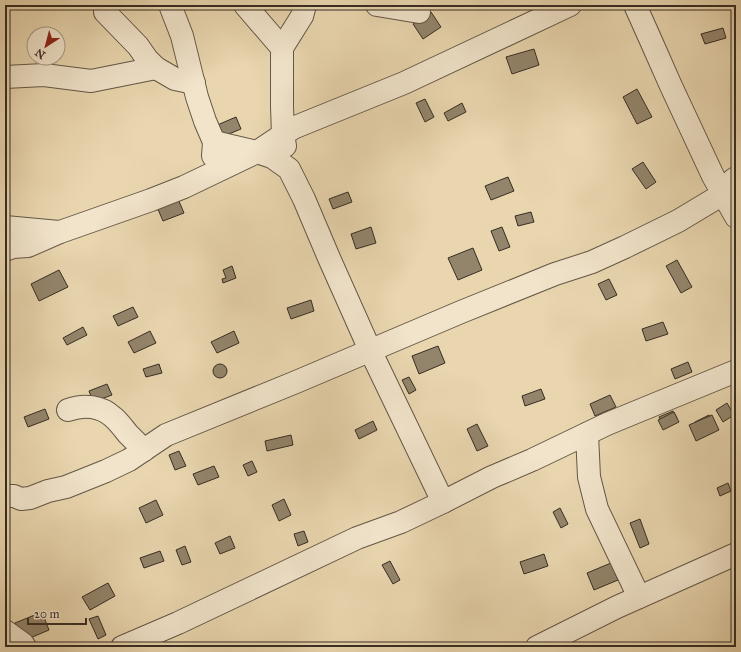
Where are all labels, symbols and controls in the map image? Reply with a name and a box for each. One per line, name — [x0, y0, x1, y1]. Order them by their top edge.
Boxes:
north arrow — [26, 26, 66, 66]
text: N — [32, 45, 48, 62]
scale bar — [28, 600, 86, 626]
text: 20 m — [34, 607, 60, 621]

